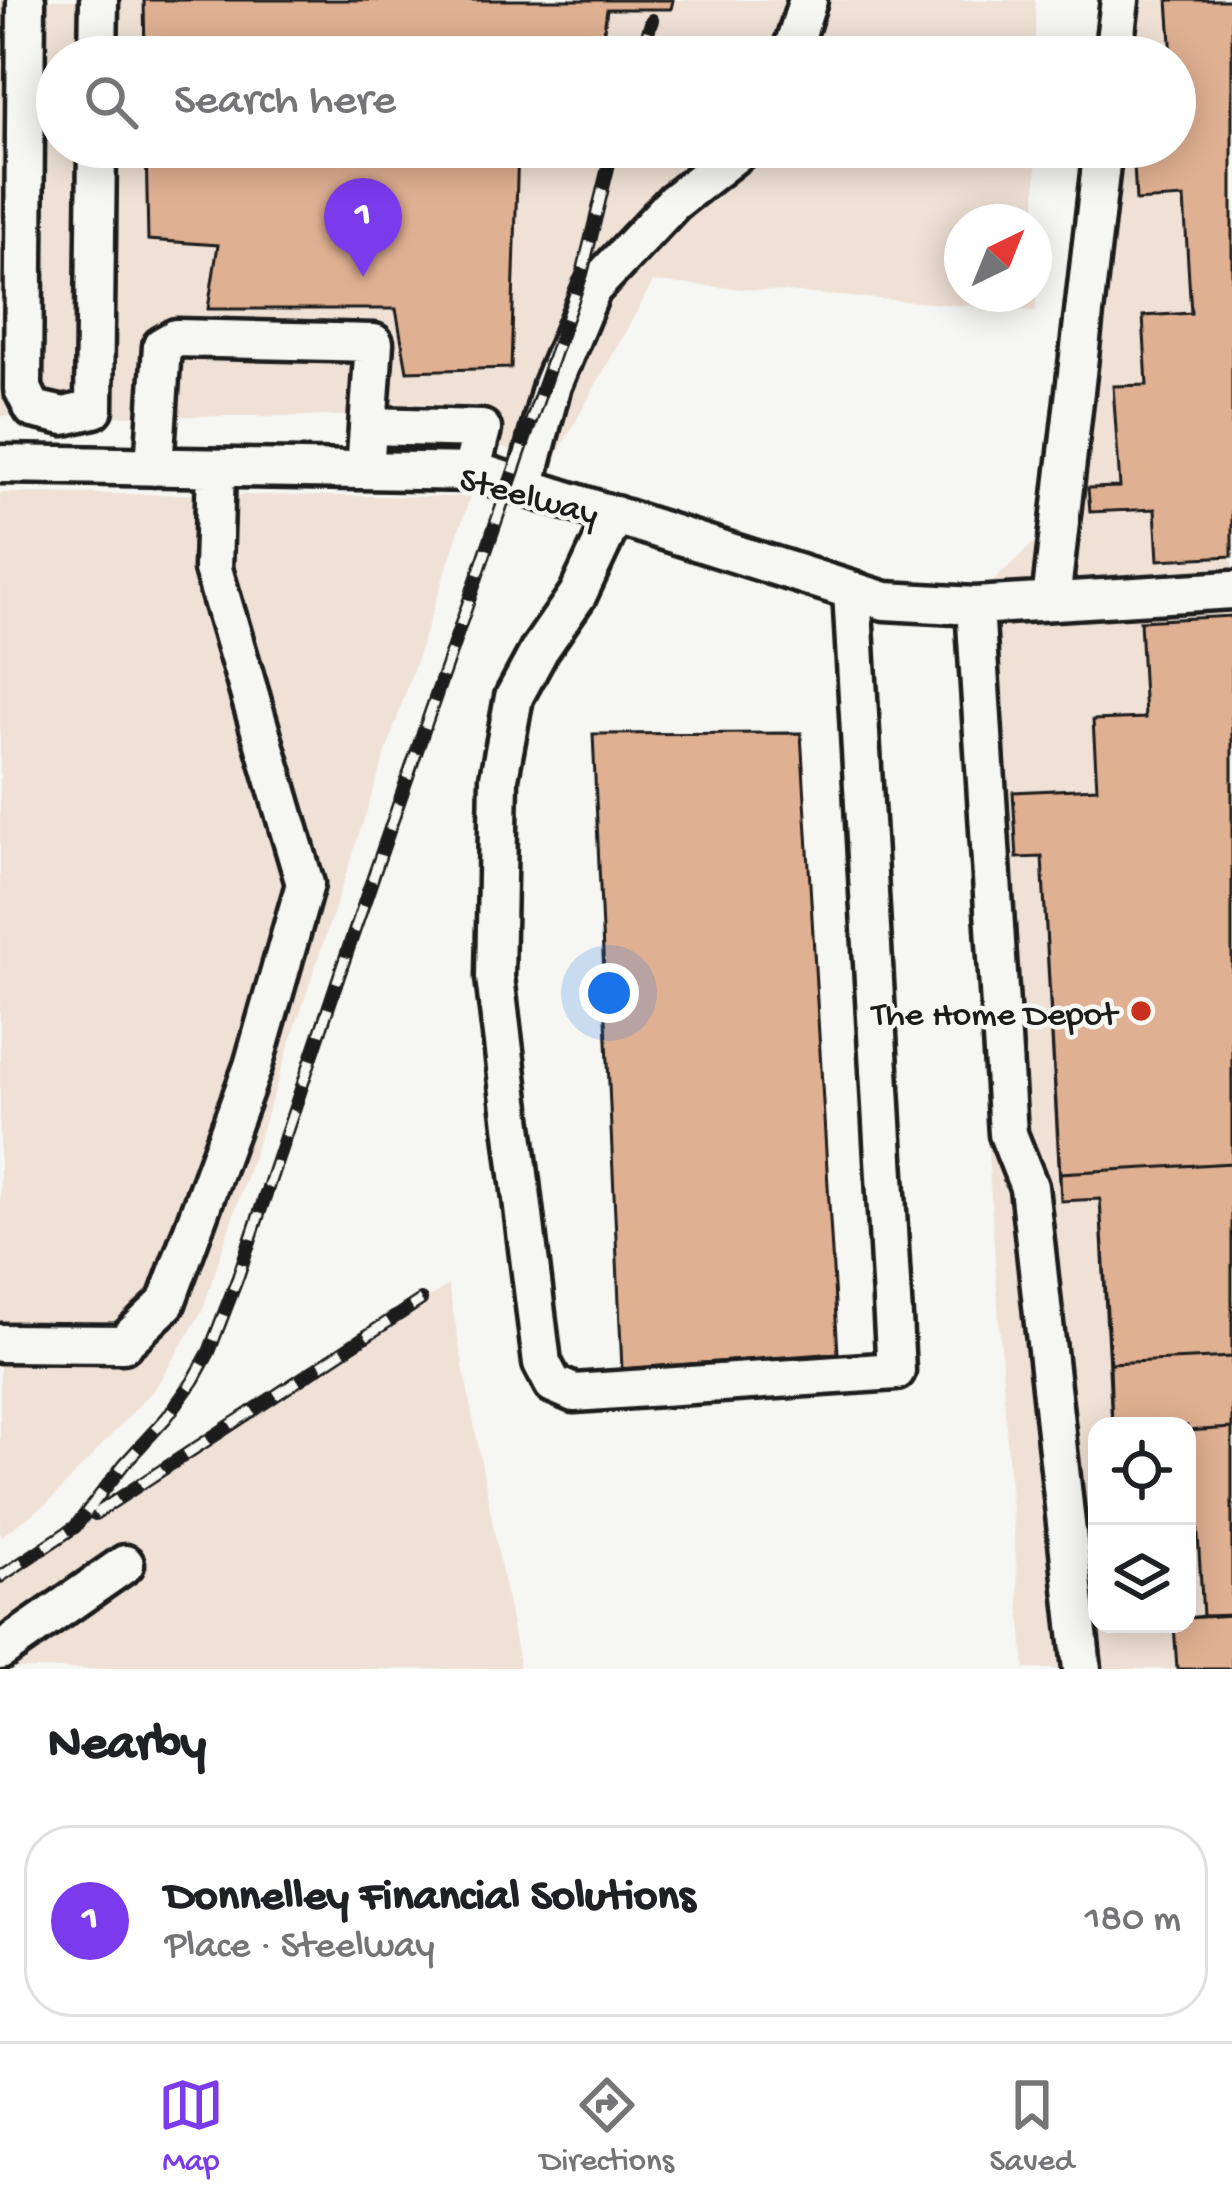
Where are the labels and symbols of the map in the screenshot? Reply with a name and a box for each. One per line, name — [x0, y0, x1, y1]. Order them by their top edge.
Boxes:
pin: 1 — [324, 178, 402, 277]
north arrow — [944, 204, 1052, 312]
street label: Steelway — [454, 460, 603, 539]
your location — [579, 963, 639, 1023]
place label: The Home Depot — [870, 996, 1120, 1039]
marker: The Home Depot — [1128, 998, 1154, 1024]

